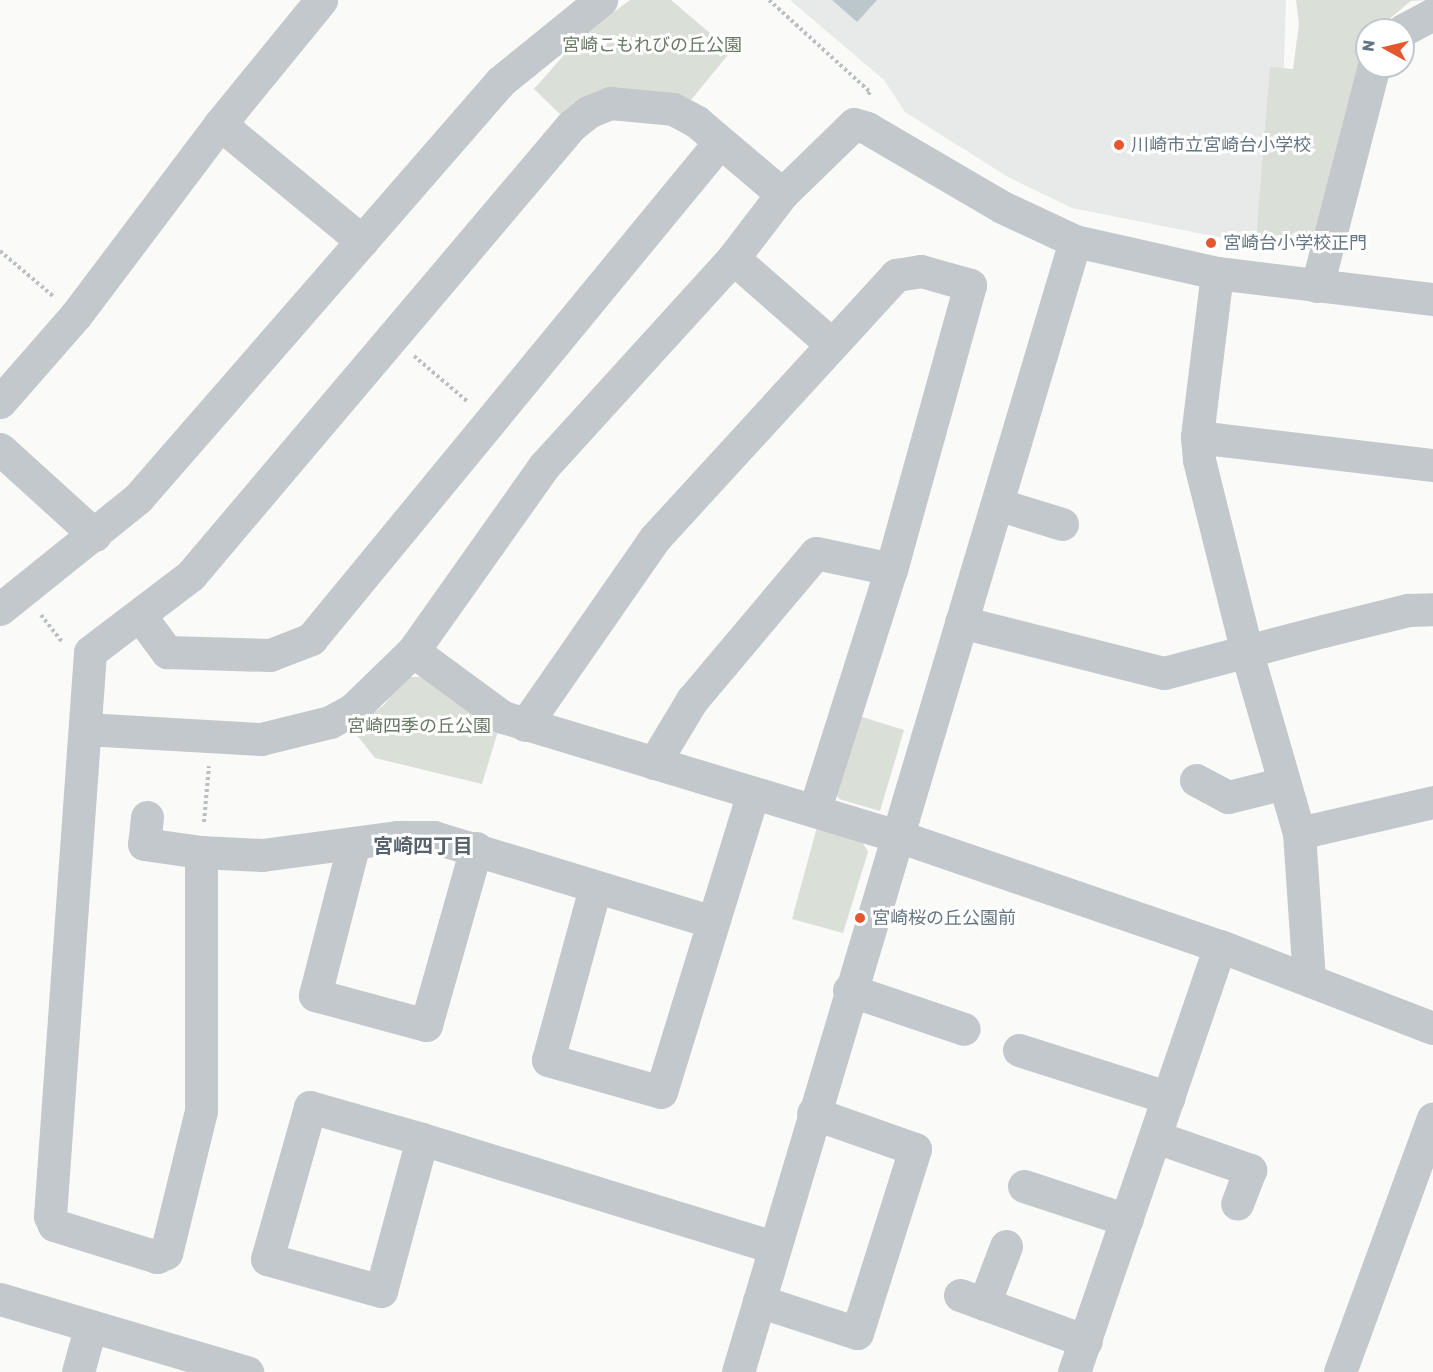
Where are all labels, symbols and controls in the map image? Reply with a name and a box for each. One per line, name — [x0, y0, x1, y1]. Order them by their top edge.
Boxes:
north arrow — [1355, 18, 1415, 78]
park label: 宮崎こもれびの丘公園 — [562, 34, 742, 56]
text: N — [1358, 39, 1379, 53]
place label: 川崎市立宮崎台小学校 — [1131, 134, 1311, 156]
marker: 川崎市立宮崎台小学校 — [1112, 138, 1126, 152]
place label: 宮崎台小学校正門 — [1223, 232, 1367, 254]
marker: 宮崎台小学校正門 — [1204, 236, 1218, 250]
park label: 宮崎四季の丘公園 — [347, 715, 491, 737]
district label: 宮崎四丁目 — [373, 834, 473, 858]
place label: 宮崎桜の丘公園前 — [872, 907, 1016, 929]
marker: 宮崎桜の丘公園前 — [853, 911, 867, 925]

